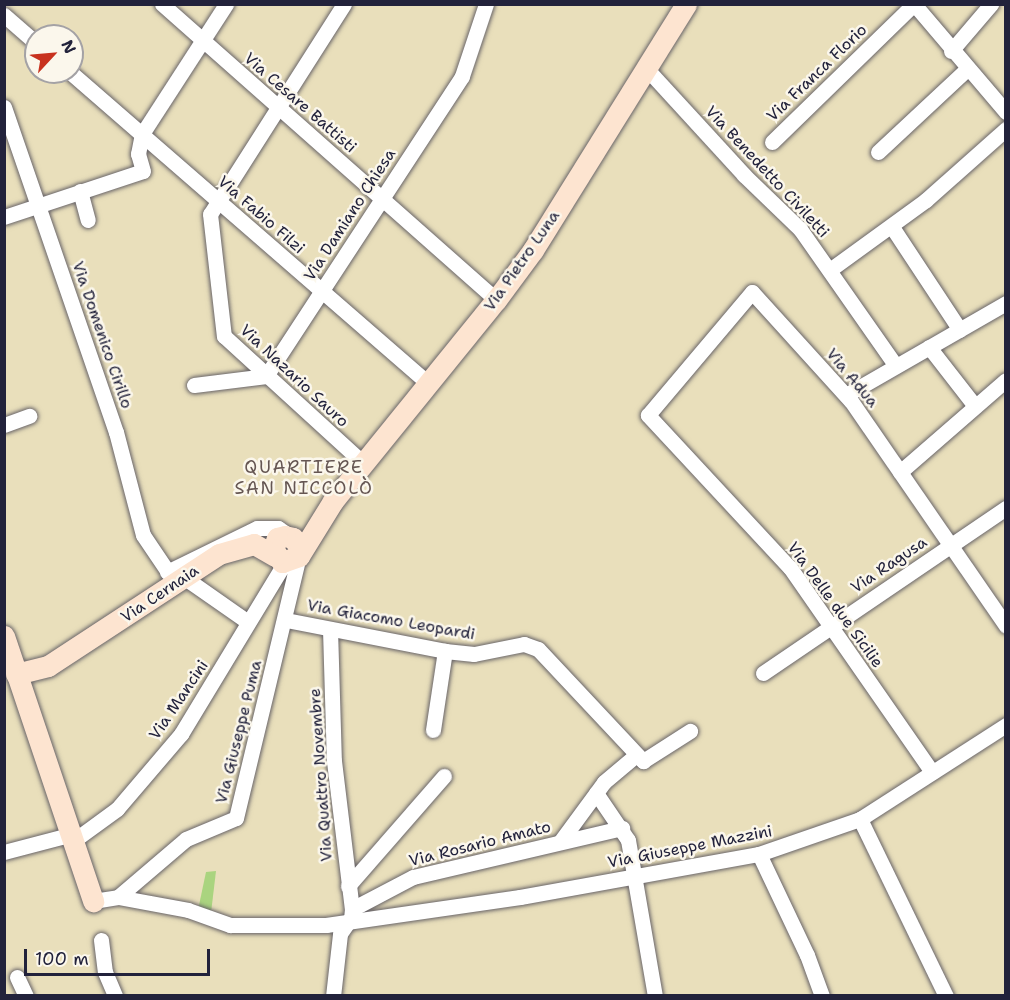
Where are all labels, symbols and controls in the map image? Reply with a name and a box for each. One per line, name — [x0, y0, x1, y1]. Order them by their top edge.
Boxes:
street label: Via Franca Florio — [763, 20, 871, 126]
north arrow — [24, 24, 84, 84]
text: N — [57, 36, 81, 57]
street label: Via Cesare Battisti — [240, 49, 360, 157]
street label: Via Benedetto Civiletti — [701, 102, 833, 242]
street label: Via Damiano Chiesa — [300, 145, 400, 285]
street label: Via Fabio Filzi — [214, 172, 308, 258]
street label: Via Pietro Luna — [480, 207, 564, 315]
street label: Via Domenico Cirillo — [68, 259, 136, 411]
street label: Via Nazario Sauro — [236, 321, 352, 431]
street label: Via Adua — [822, 345, 882, 411]
district label: QUARTIERE SAN NICCOLÒ — [234, 457, 374, 500]
street label: Via Ragusa — [847, 533, 931, 597]
street label: Via Delle due Sicilie — [783, 538, 887, 672]
street label: Via Cernaia — [117, 561, 203, 627]
street label: Via Giacomo Leopardi — [306, 596, 476, 644]
street label: Via Mancini — [145, 657, 213, 743]
street label: Via Giuseppe Puma — [212, 658, 266, 806]
street label: Via Quattro Novembre — [305, 688, 337, 862]
street label: Via Rosario Amato — [407, 817, 553, 871]
street label: Via Giuseppe Mazzini — [606, 822, 774, 872]
scale bar — [27, 937, 213, 975]
text: 100 m — [35, 947, 89, 971]

